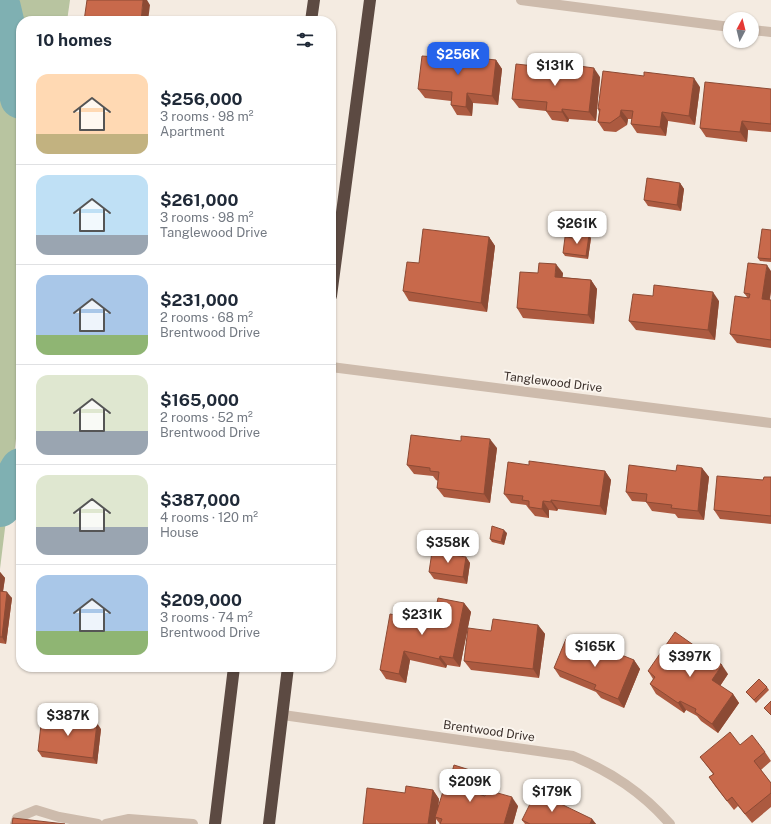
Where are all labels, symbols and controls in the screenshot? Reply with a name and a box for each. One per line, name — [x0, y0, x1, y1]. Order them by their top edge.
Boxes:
north arrow — [723, 12, 759, 48]
map controls — [723, 12, 759, 48]
icon: filters — [294, 29, 316, 51]
text: 10 homes — [36, 30, 112, 50]
pin: $256K — [430, 42, 486, 76]
text: $256K — [436, 47, 480, 62]
pin: $131K — [527, 53, 583, 87]
text: $131K — [536, 58, 574, 73]
text: $256,000 — [160, 89, 243, 109]
icon: home — [68, 90, 116, 138]
text: 3 rooms · 98 m² — [160, 109, 254, 124]
text: Apartment — [160, 124, 225, 139]
text: $261,000 — [160, 190, 238, 210]
icon: home — [68, 191, 116, 239]
text: 3 rooms · 98 m² — [160, 210, 254, 225]
pin: $261K — [549, 211, 605, 245]
text: $261K — [557, 216, 597, 231]
text: Tanglewood Drive — [160, 225, 267, 240]
text: $231,000 — [160, 290, 238, 310]
icon: home — [68, 291, 116, 339]
text: 2 rooms · 68 m² — [160, 310, 253, 325]
text: Brentwood Drive — [160, 325, 260, 340]
street label: Tanglewood Drive — [503, 369, 603, 395]
text: $165,000 — [160, 390, 239, 410]
icon: home — [68, 391, 116, 439]
text: 2 rooms · 52 m² — [160, 410, 253, 425]
text: Brentwood Drive — [160, 425, 260, 440]
text: $387,000 — [160, 490, 240, 510]
icon: home — [68, 491, 116, 539]
text: 4 rooms · 120 m² — [160, 510, 258, 525]
text: House — [160, 525, 199, 540]
pin: $358K — [420, 530, 476, 564]
text: $358K — [426, 535, 470, 550]
text: $209,000 — [160, 590, 242, 610]
icon: home — [68, 591, 116, 639]
pin: $231K — [394, 602, 450, 636]
text: $231K — [402, 607, 442, 622]
text: 3 rooms · 74 m² — [160, 610, 253, 625]
text: Brentwood Drive — [160, 625, 260, 640]
pin: $165K — [567, 634, 623, 668]
text: $165K — [574, 639, 616, 654]
pin: $397K — [662, 644, 718, 678]
text: $397K — [668, 649, 712, 664]
pin: $387K — [40, 703, 96, 737]
text: $387K — [46, 708, 90, 723]
street label: Brentwood Drive — [442, 718, 536, 744]
pin: $209K — [442, 769, 498, 803]
text: $209K — [448, 774, 492, 789]
pin: $179K — [524, 779, 580, 813]
text: $179K — [532, 784, 572, 799]

